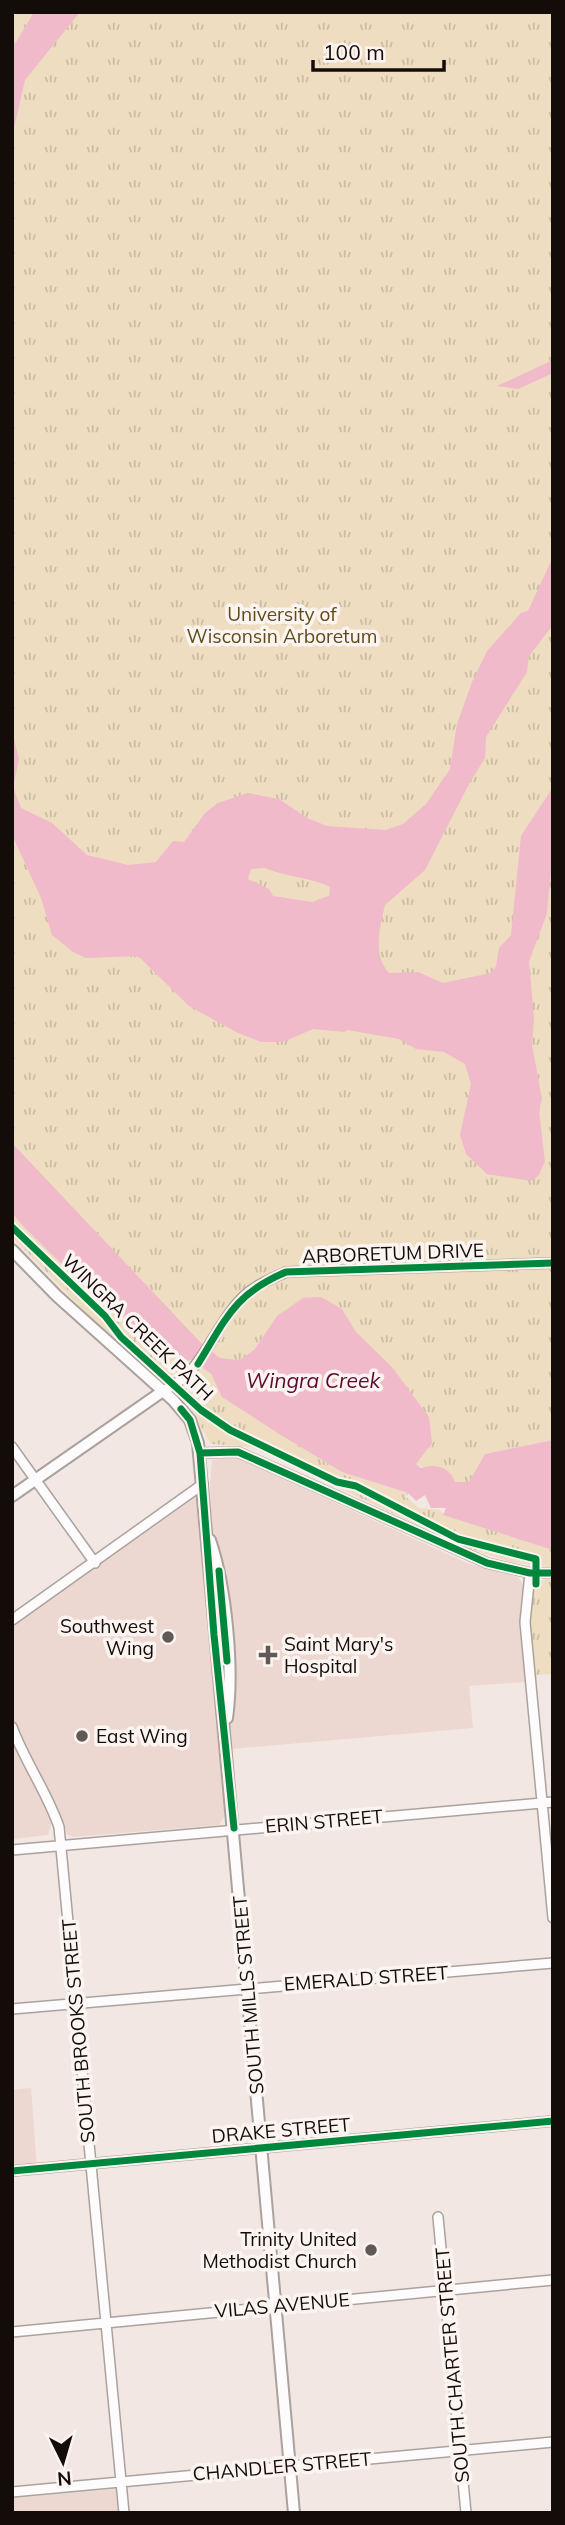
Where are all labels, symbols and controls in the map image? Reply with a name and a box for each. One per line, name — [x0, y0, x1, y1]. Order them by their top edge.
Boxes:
scale bar — [313, 28, 444, 72]
text: 100 m — [323, 39, 385, 65]
park label: University of Wisconsin Arboretum — [187, 602, 377, 648]
street label: ARBORETUM DRIVE — [302, 1238, 484, 1268]
street label: WINGRA CREEK PATH — [57, 1249, 219, 1405]
water label: Wingra Creek — [246, 1367, 381, 1393]
place label: Southwest Wing — [60, 1614, 154, 1660]
marker: Southwest Wing — [160, 1629, 176, 1645]
place label: Saint Mary's Hospital — [284, 1632, 393, 1678]
marker: Saint Mary's Hospital — [258, 1645, 278, 1665]
place label: East Wing — [96, 1724, 188, 1748]
marker: East Wing — [74, 1728, 90, 1744]
street label: ERIN STREET — [264, 1804, 384, 1838]
street label: SOUTH MILLS STREET — [227, 1894, 269, 2095]
street label: SOUTH BROOKS STREET — [56, 1917, 100, 2144]
street label: EMERALD STREET — [283, 1960, 450, 1996]
street label: DRAKE STREET — [211, 2112, 352, 2148]
place label: Trinity United Methodist Church — [202, 2227, 357, 2273]
marker: Trinity United Methodist Church — [363, 2242, 379, 2258]
street label: SOUTH CHARTER STREET — [430, 2246, 474, 2484]
street label: VILAS AVENUE — [214, 2287, 350, 2323]
north arrow — [28, 2427, 98, 2497]
street label: CHANDLER STREET — [192, 2446, 373, 2486]
text: N — [56, 2466, 73, 2492]

